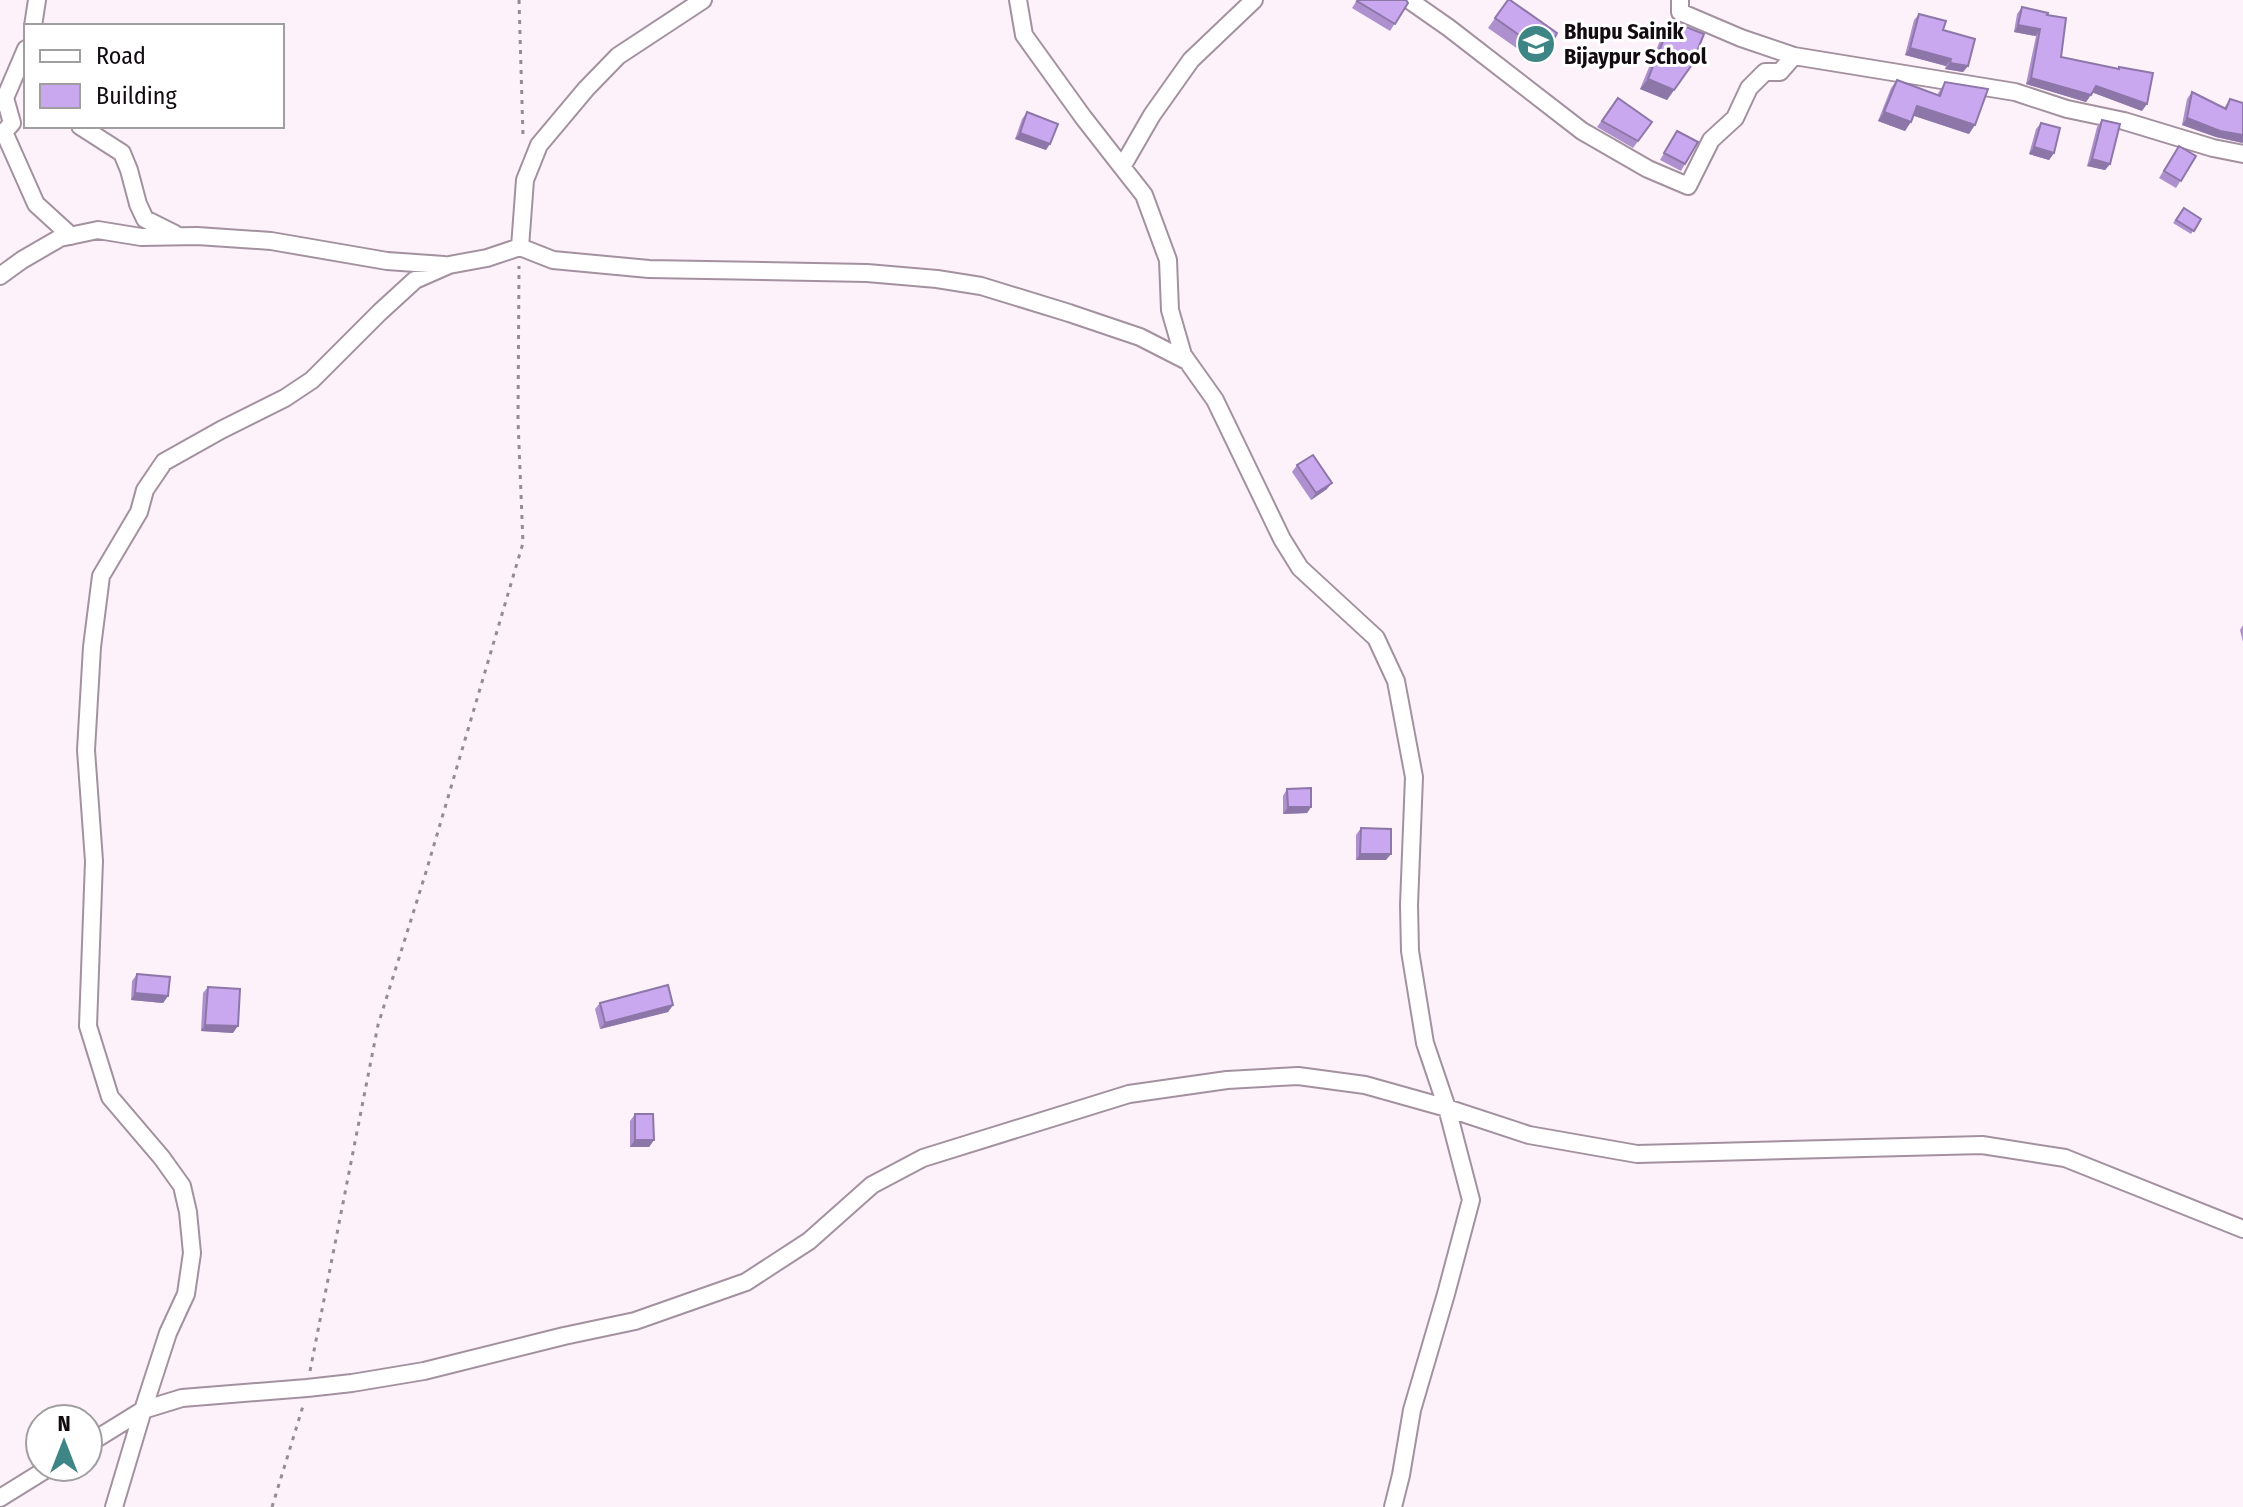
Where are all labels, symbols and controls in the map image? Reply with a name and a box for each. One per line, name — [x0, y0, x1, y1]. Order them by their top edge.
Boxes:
place label: Bhupu Sainik Bijaypur School — [1564, 18, 1708, 70]
school or university icon: Bhupu Sainik Bijaypur School — [1515, 23, 1557, 65]
legend — [24, 24, 284, 128]
text: Road — [96, 42, 146, 70]
text: Building — [96, 82, 178, 110]
north arrow — [24, 1403, 104, 1483]
text: N — [57, 1410, 71, 1437]

